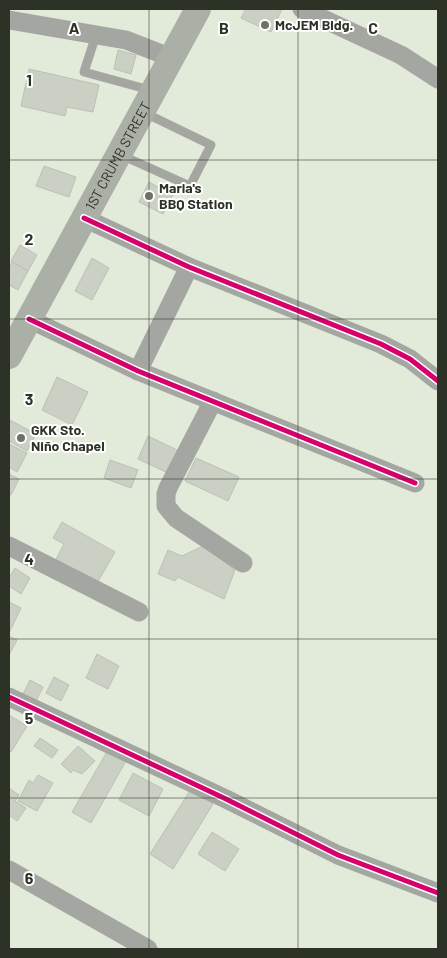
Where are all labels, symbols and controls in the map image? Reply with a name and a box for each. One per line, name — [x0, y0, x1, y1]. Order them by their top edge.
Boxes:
place label: McJEM Bldg. — [275, 16, 353, 33]
text: A — [69, 18, 80, 37]
text: B — [219, 18, 229, 37]
text: C — [368, 18, 378, 37]
marker: McJEM Bldg. — [259, 19, 271, 31]
text: 1 — [26, 70, 32, 89]
street label: 1ST CRUMB STREET — [81, 98, 154, 213]
place label: Maria's BBQ Station — [159, 179, 233, 212]
marker: Maria's BBQ Station — [143, 190, 155, 202]
text: 2 — [25, 229, 34, 248]
text: 3 — [25, 389, 33, 408]
place label: GKK Sto. Niño Chapel — [31, 421, 105, 454]
marker: GKK Sto. Niño Chapel — [15, 432, 27, 444]
text: 4 — [24, 549, 34, 568]
text: 5 — [25, 708, 34, 727]
text: 6 — [25, 868, 34, 887]

